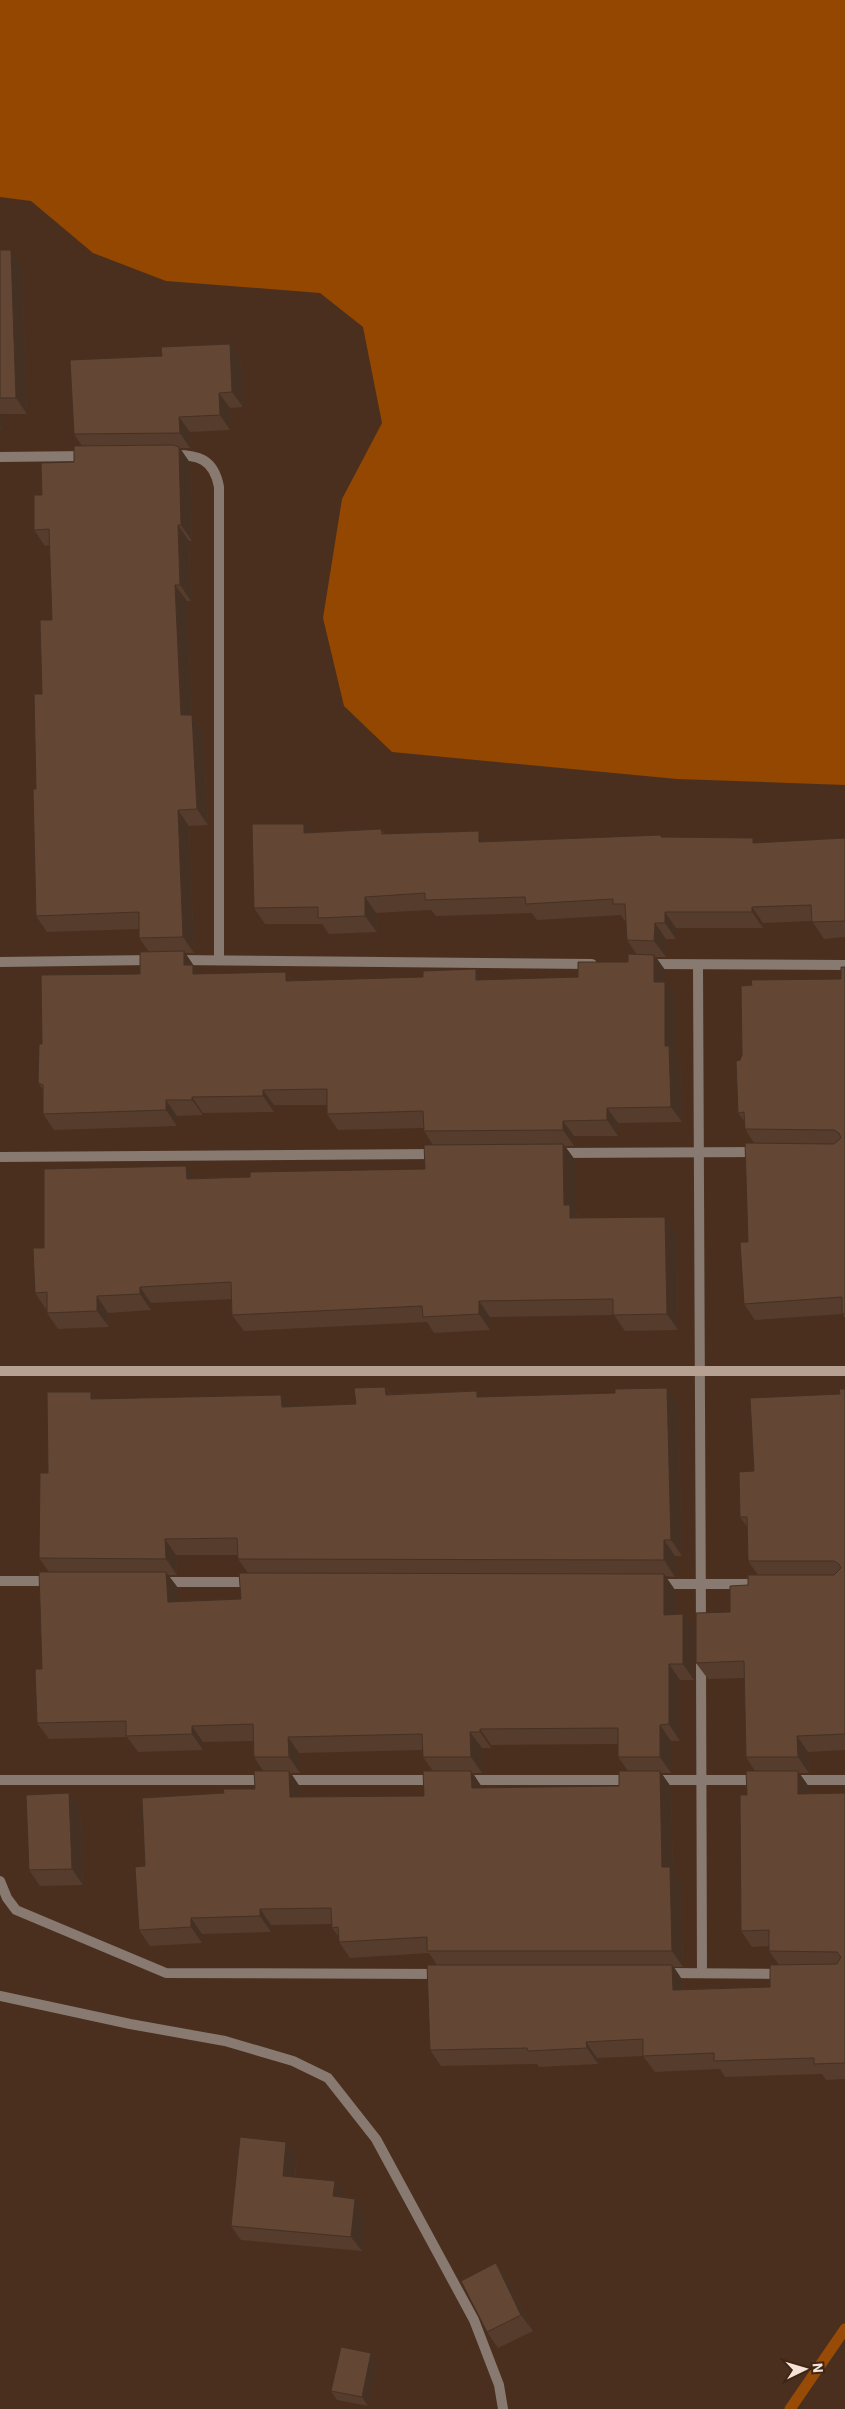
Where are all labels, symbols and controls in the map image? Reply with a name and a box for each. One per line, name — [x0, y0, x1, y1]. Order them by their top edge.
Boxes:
north arrow — [780, 2344, 830, 2394]
text: N — [809, 2362, 827, 2374]

